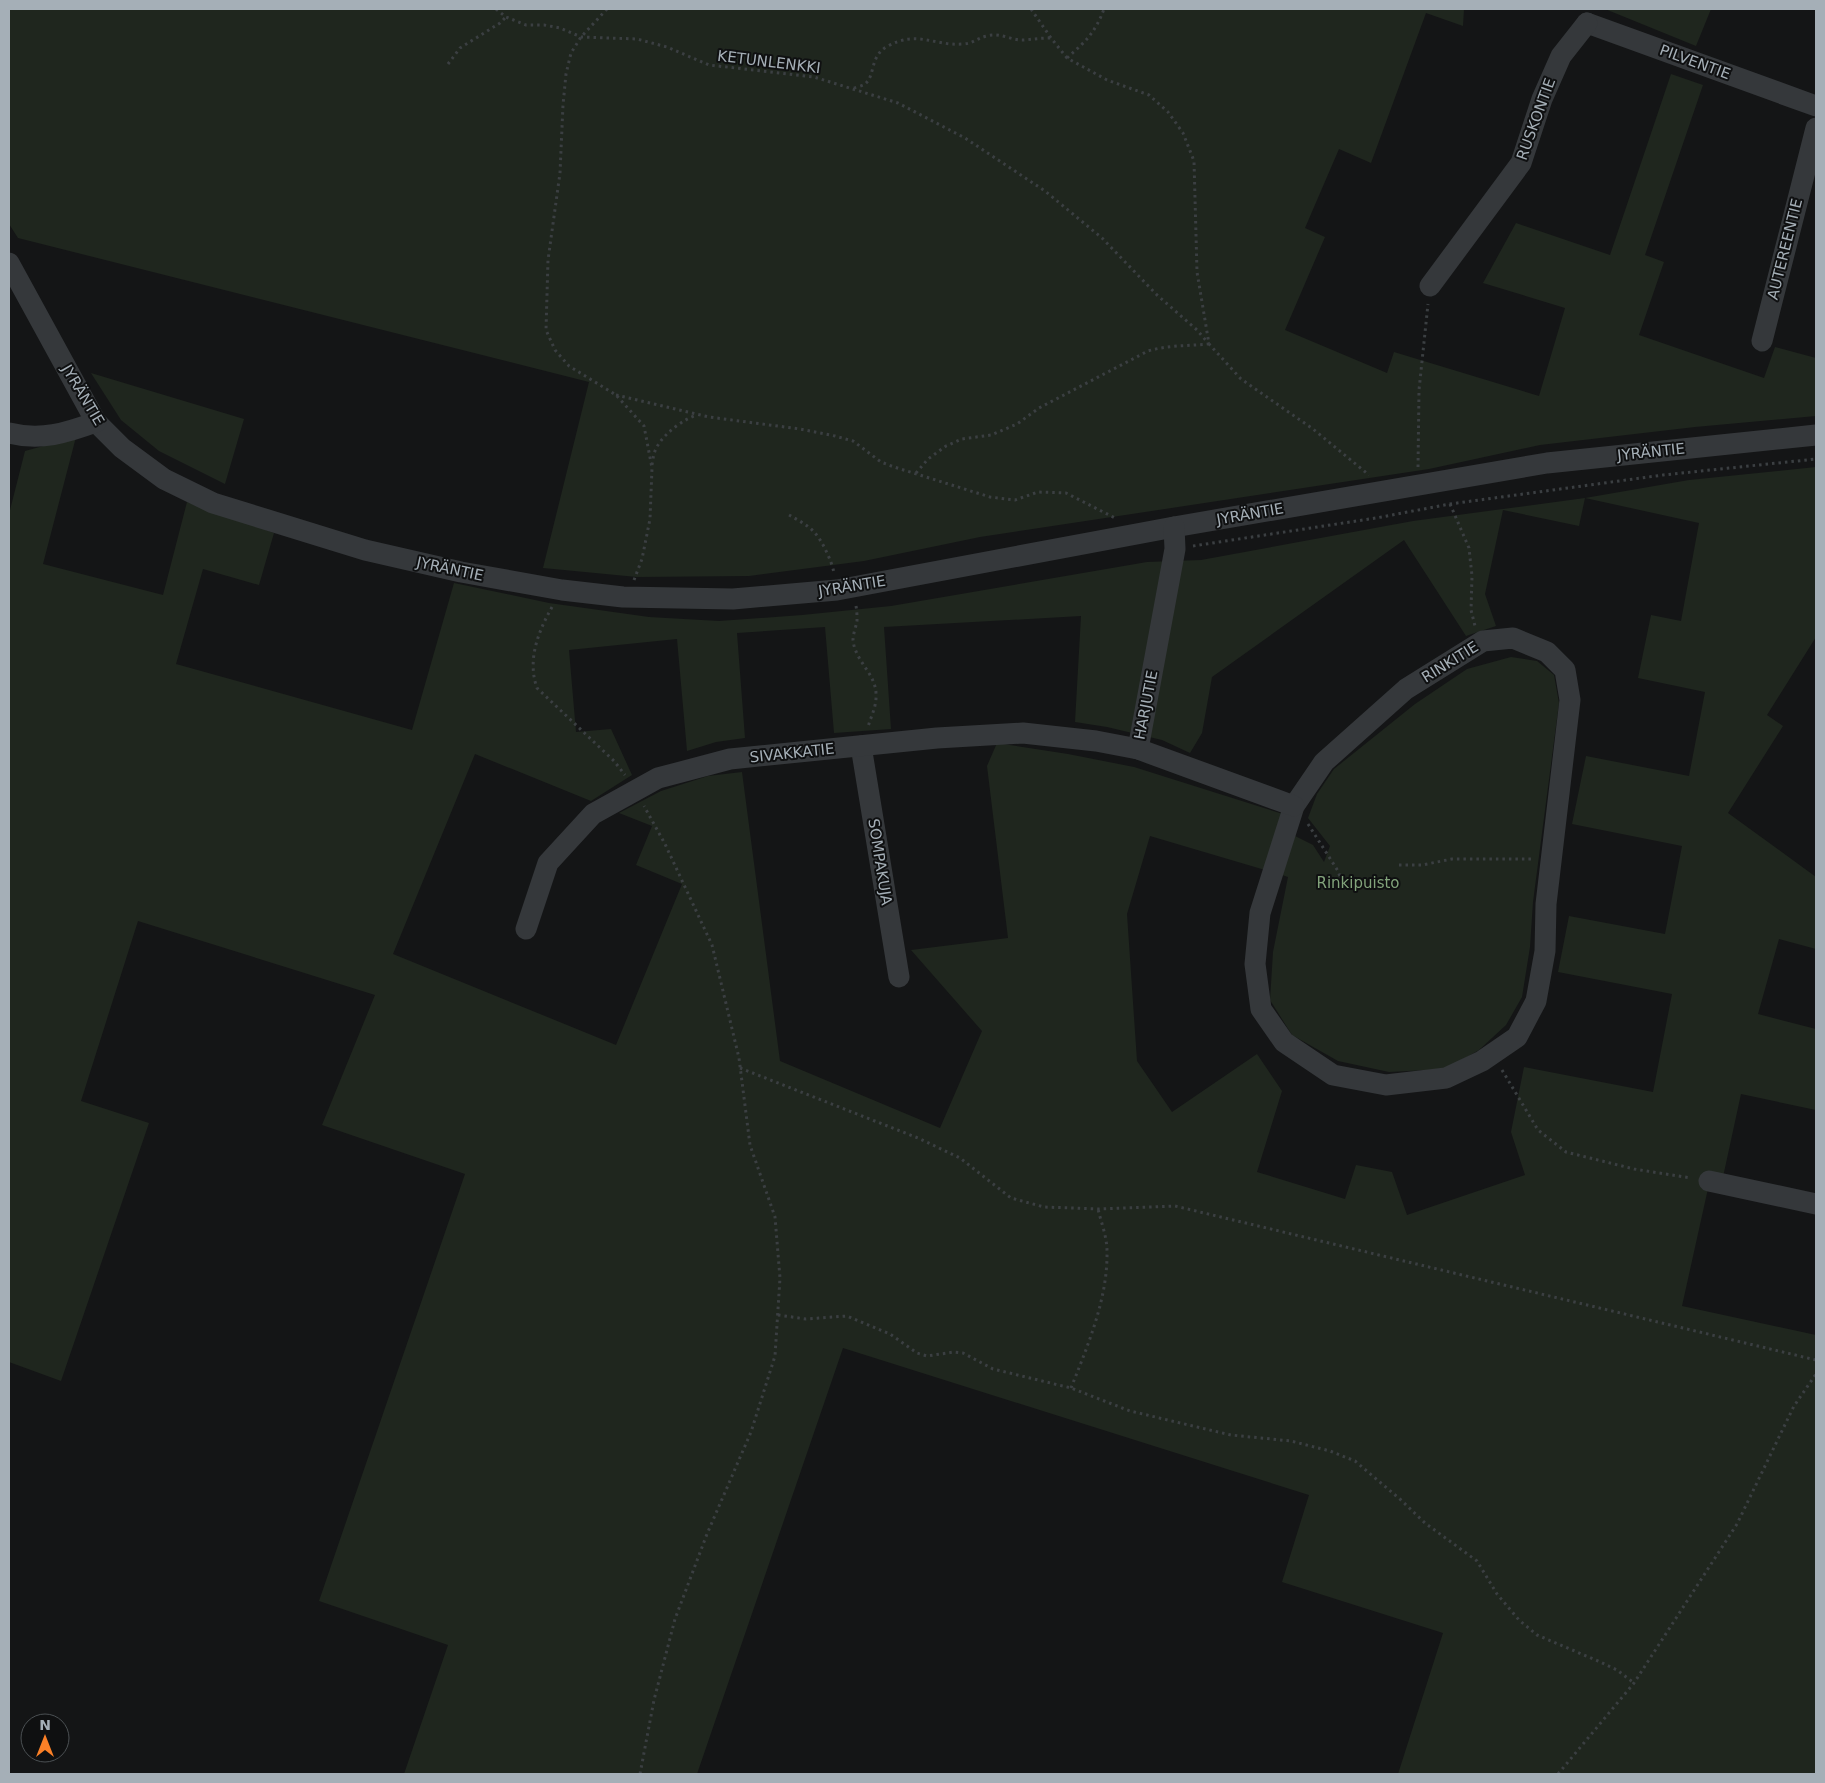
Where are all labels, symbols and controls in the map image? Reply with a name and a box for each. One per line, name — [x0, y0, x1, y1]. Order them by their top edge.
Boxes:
street label: PILVENTIE — [1657, 41, 1733, 83]
street label: KETUNLENKKI — [716, 47, 822, 77]
street label: RUSKONTIE — [1513, 76, 1559, 162]
street label: AUTEREENTIE — [1764, 197, 1806, 301]
street label: JYRÄNTIE — [57, 360, 109, 429]
street label: JYRÄNTIE — [1615, 439, 1686, 465]
street label: JYRÄNTIE — [1214, 498, 1285, 529]
street label: JYRÄNTIE — [414, 552, 485, 585]
street label: JYRÄNTIE — [816, 571, 887, 600]
street label: RINKITIE — [1418, 638, 1482, 686]
street label: HARJUTIE — [1130, 669, 1162, 741]
street label: SIVAKKATIE — [749, 740, 835, 766]
street label: SOMPAKUJA — [864, 817, 896, 907]
park label: Rinkipuisto — [1316, 874, 1400, 892]
north arrow — [20, 1713, 70, 1763]
text: N — [39, 1717, 51, 1733]

